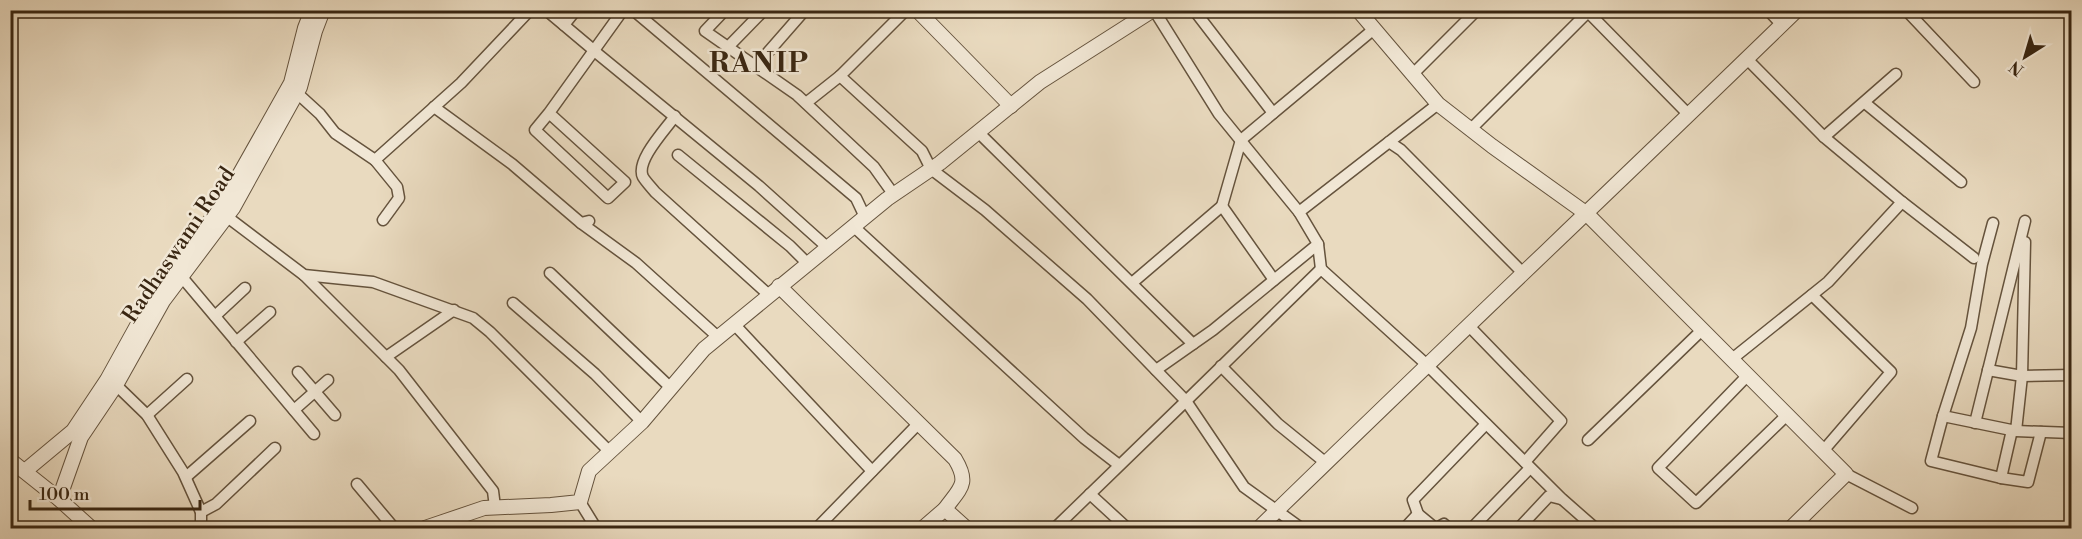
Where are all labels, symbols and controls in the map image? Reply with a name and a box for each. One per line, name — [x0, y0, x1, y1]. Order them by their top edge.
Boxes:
north arrow — [1995, 27, 2055, 87]
district label: RANIP — [709, 46, 809, 81]
text: N — [2005, 56, 2028, 80]
street label: Radhaswami Road — [117, 162, 241, 328]
scale bar — [30, 473, 200, 511]
text: 100 m — [39, 483, 90, 506]

